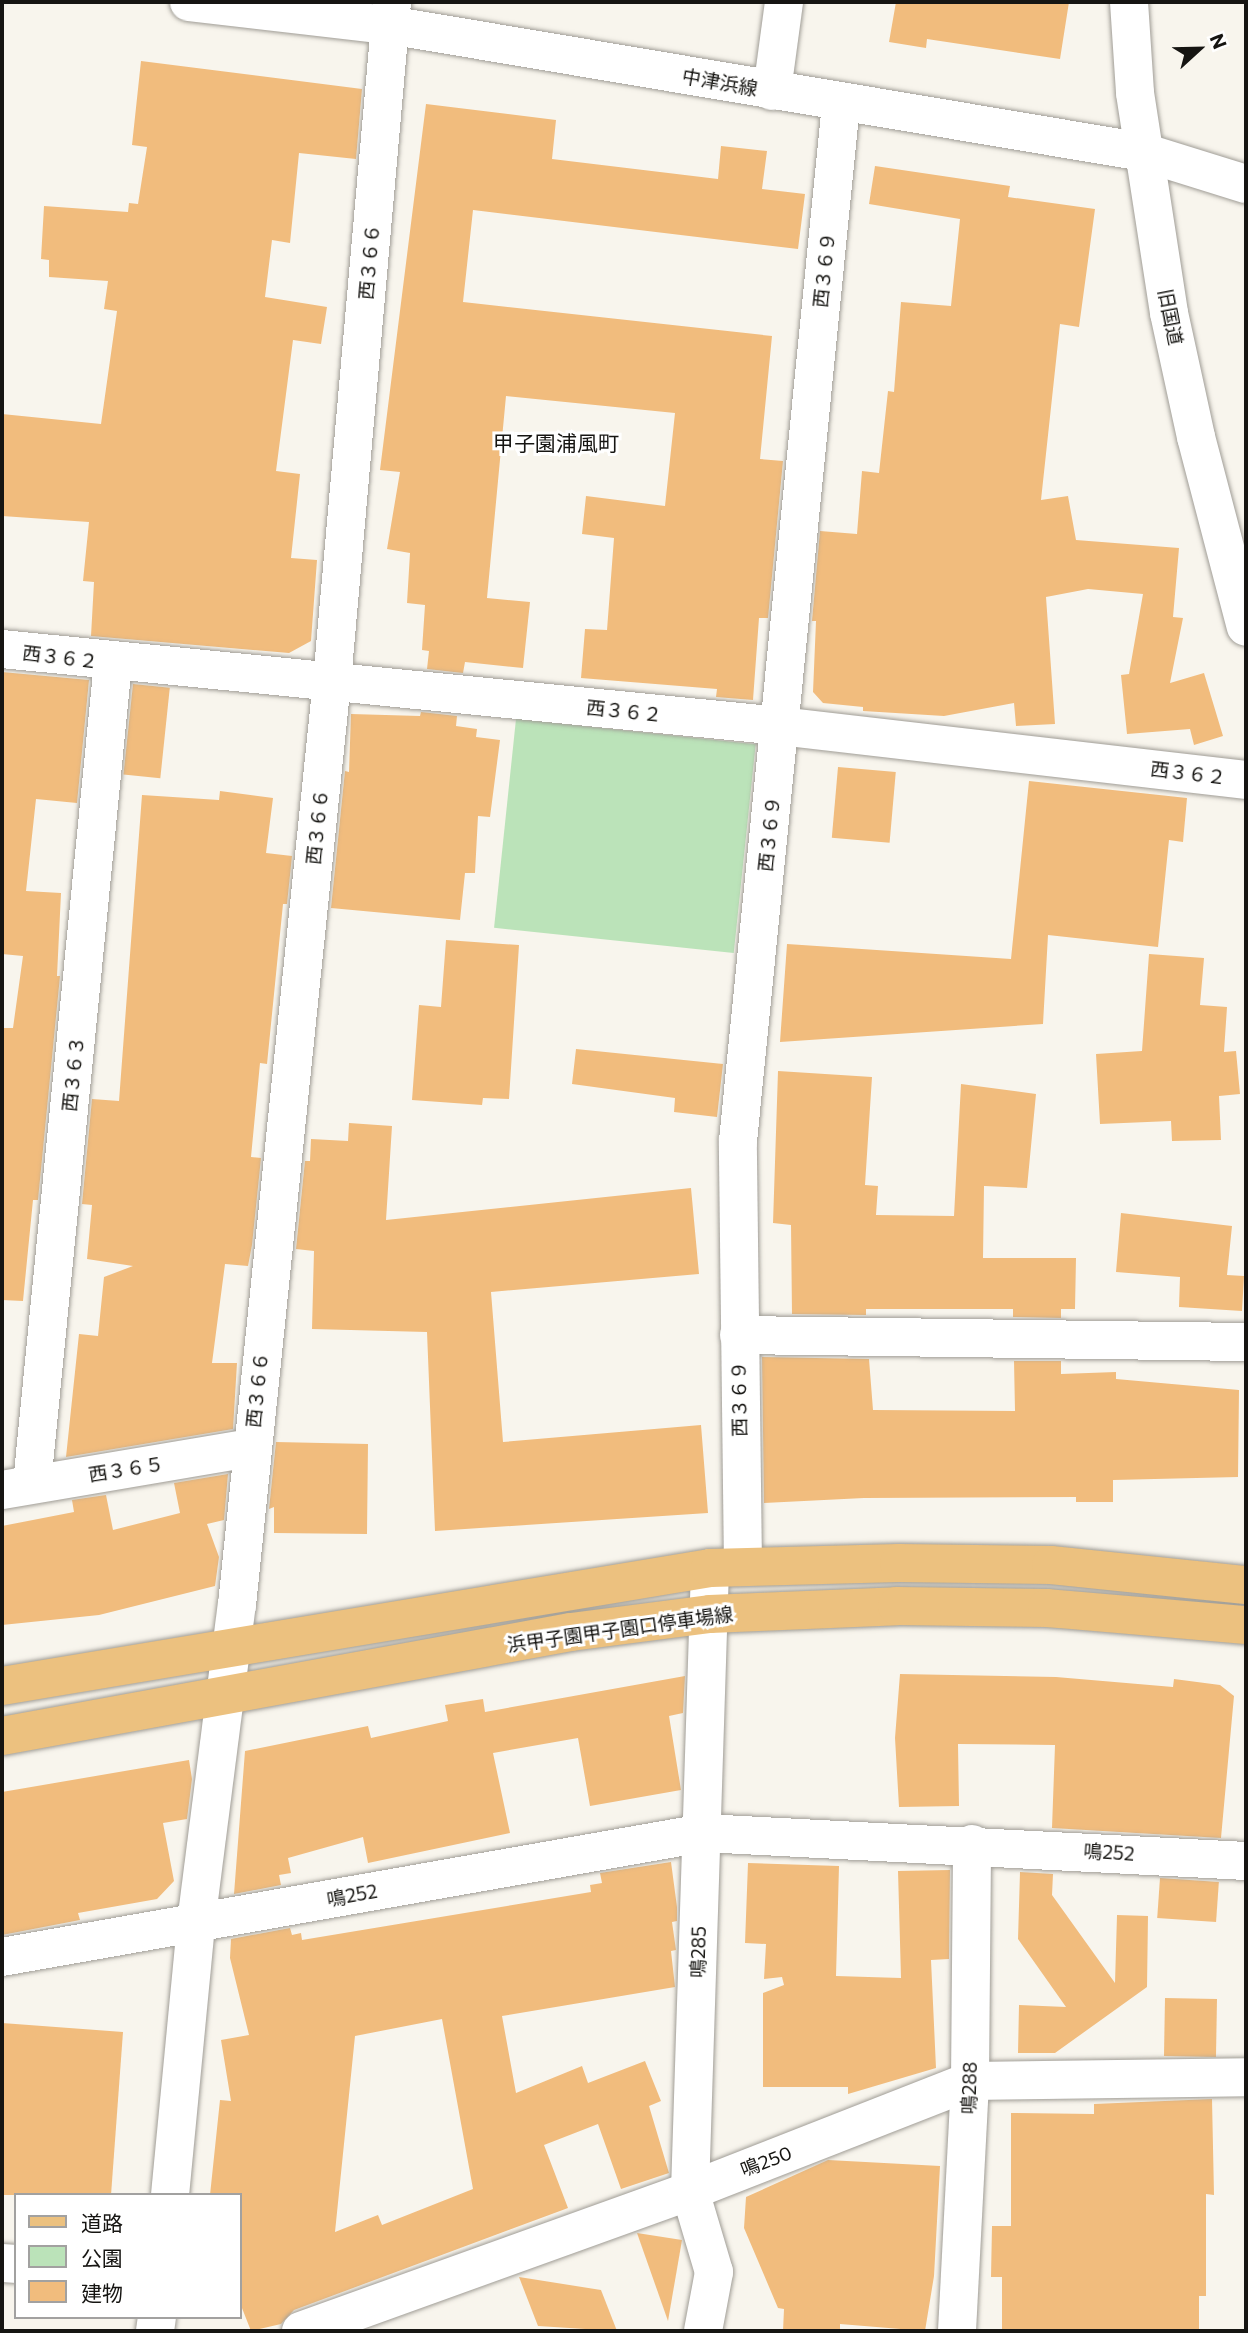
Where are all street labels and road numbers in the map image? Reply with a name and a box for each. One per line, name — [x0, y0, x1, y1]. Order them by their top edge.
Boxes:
street label: 中津浜線 — [681, 64, 759, 100]
street label: 西３６６ — [354, 223, 384, 301]
street label: 西３６９ — [809, 231, 839, 309]
street label: 旧国道 — [1154, 287, 1188, 347]
street label: 西３６２ — [21, 641, 99, 673]
street label: 西３６２ — [585, 696, 663, 726]
street label: 西３６２ — [1149, 757, 1227, 789]
street label: 西３６６ — [302, 788, 332, 866]
street label: 西３６９ — [754, 795, 784, 873]
street label: 西３６３ — [58, 1035, 88, 1113]
street label: 西３６６ — [242, 1351, 272, 1429]
street label: 西３６９ — [727, 1361, 751, 1437]
street label: 西３６５ — [87, 1452, 165, 1486]
street label: 浜甲子園甲子園口停車場線 — [506, 1602, 734, 1656]
street label: 鳴252 — [1083, 1839, 1135, 1865]
street label: 鳴252 — [325, 1879, 379, 1911]
street label: 鳴285 — [686, 1926, 710, 1978]
street label: 鳴288 — [957, 2061, 981, 2115]
street label: 鳴250 — [737, 2141, 795, 2181]

